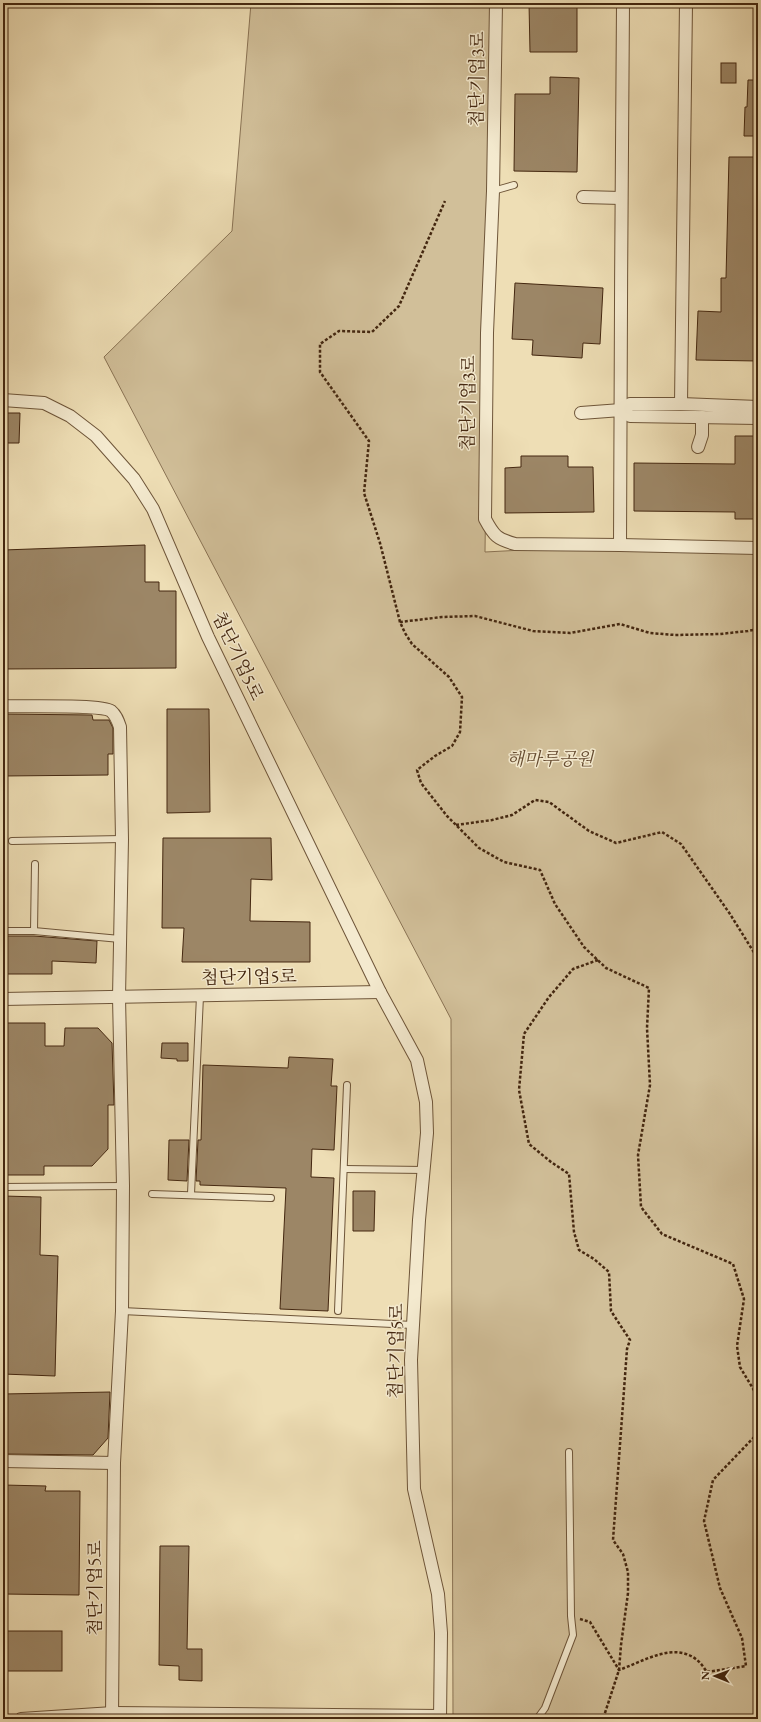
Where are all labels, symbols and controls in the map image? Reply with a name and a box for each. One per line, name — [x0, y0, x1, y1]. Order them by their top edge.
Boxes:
street label: 첨단기업3로 — [464, 31, 489, 127]
street label: 첨단기업3로 — [455, 355, 480, 451]
street label: 첨단기업5로 — [208, 608, 269, 704]
park label: 해마루공원 — [507, 747, 595, 770]
street label: 첨단기업5로 — [201, 964, 297, 989]
street label: 첨단기업5로 — [383, 1303, 408, 1399]
street label: 첨단기업5로 — [83, 1540, 106, 1636]
north arrow — [695, 1656, 735, 1696]
text: N — [698, 1671, 712, 1680]

